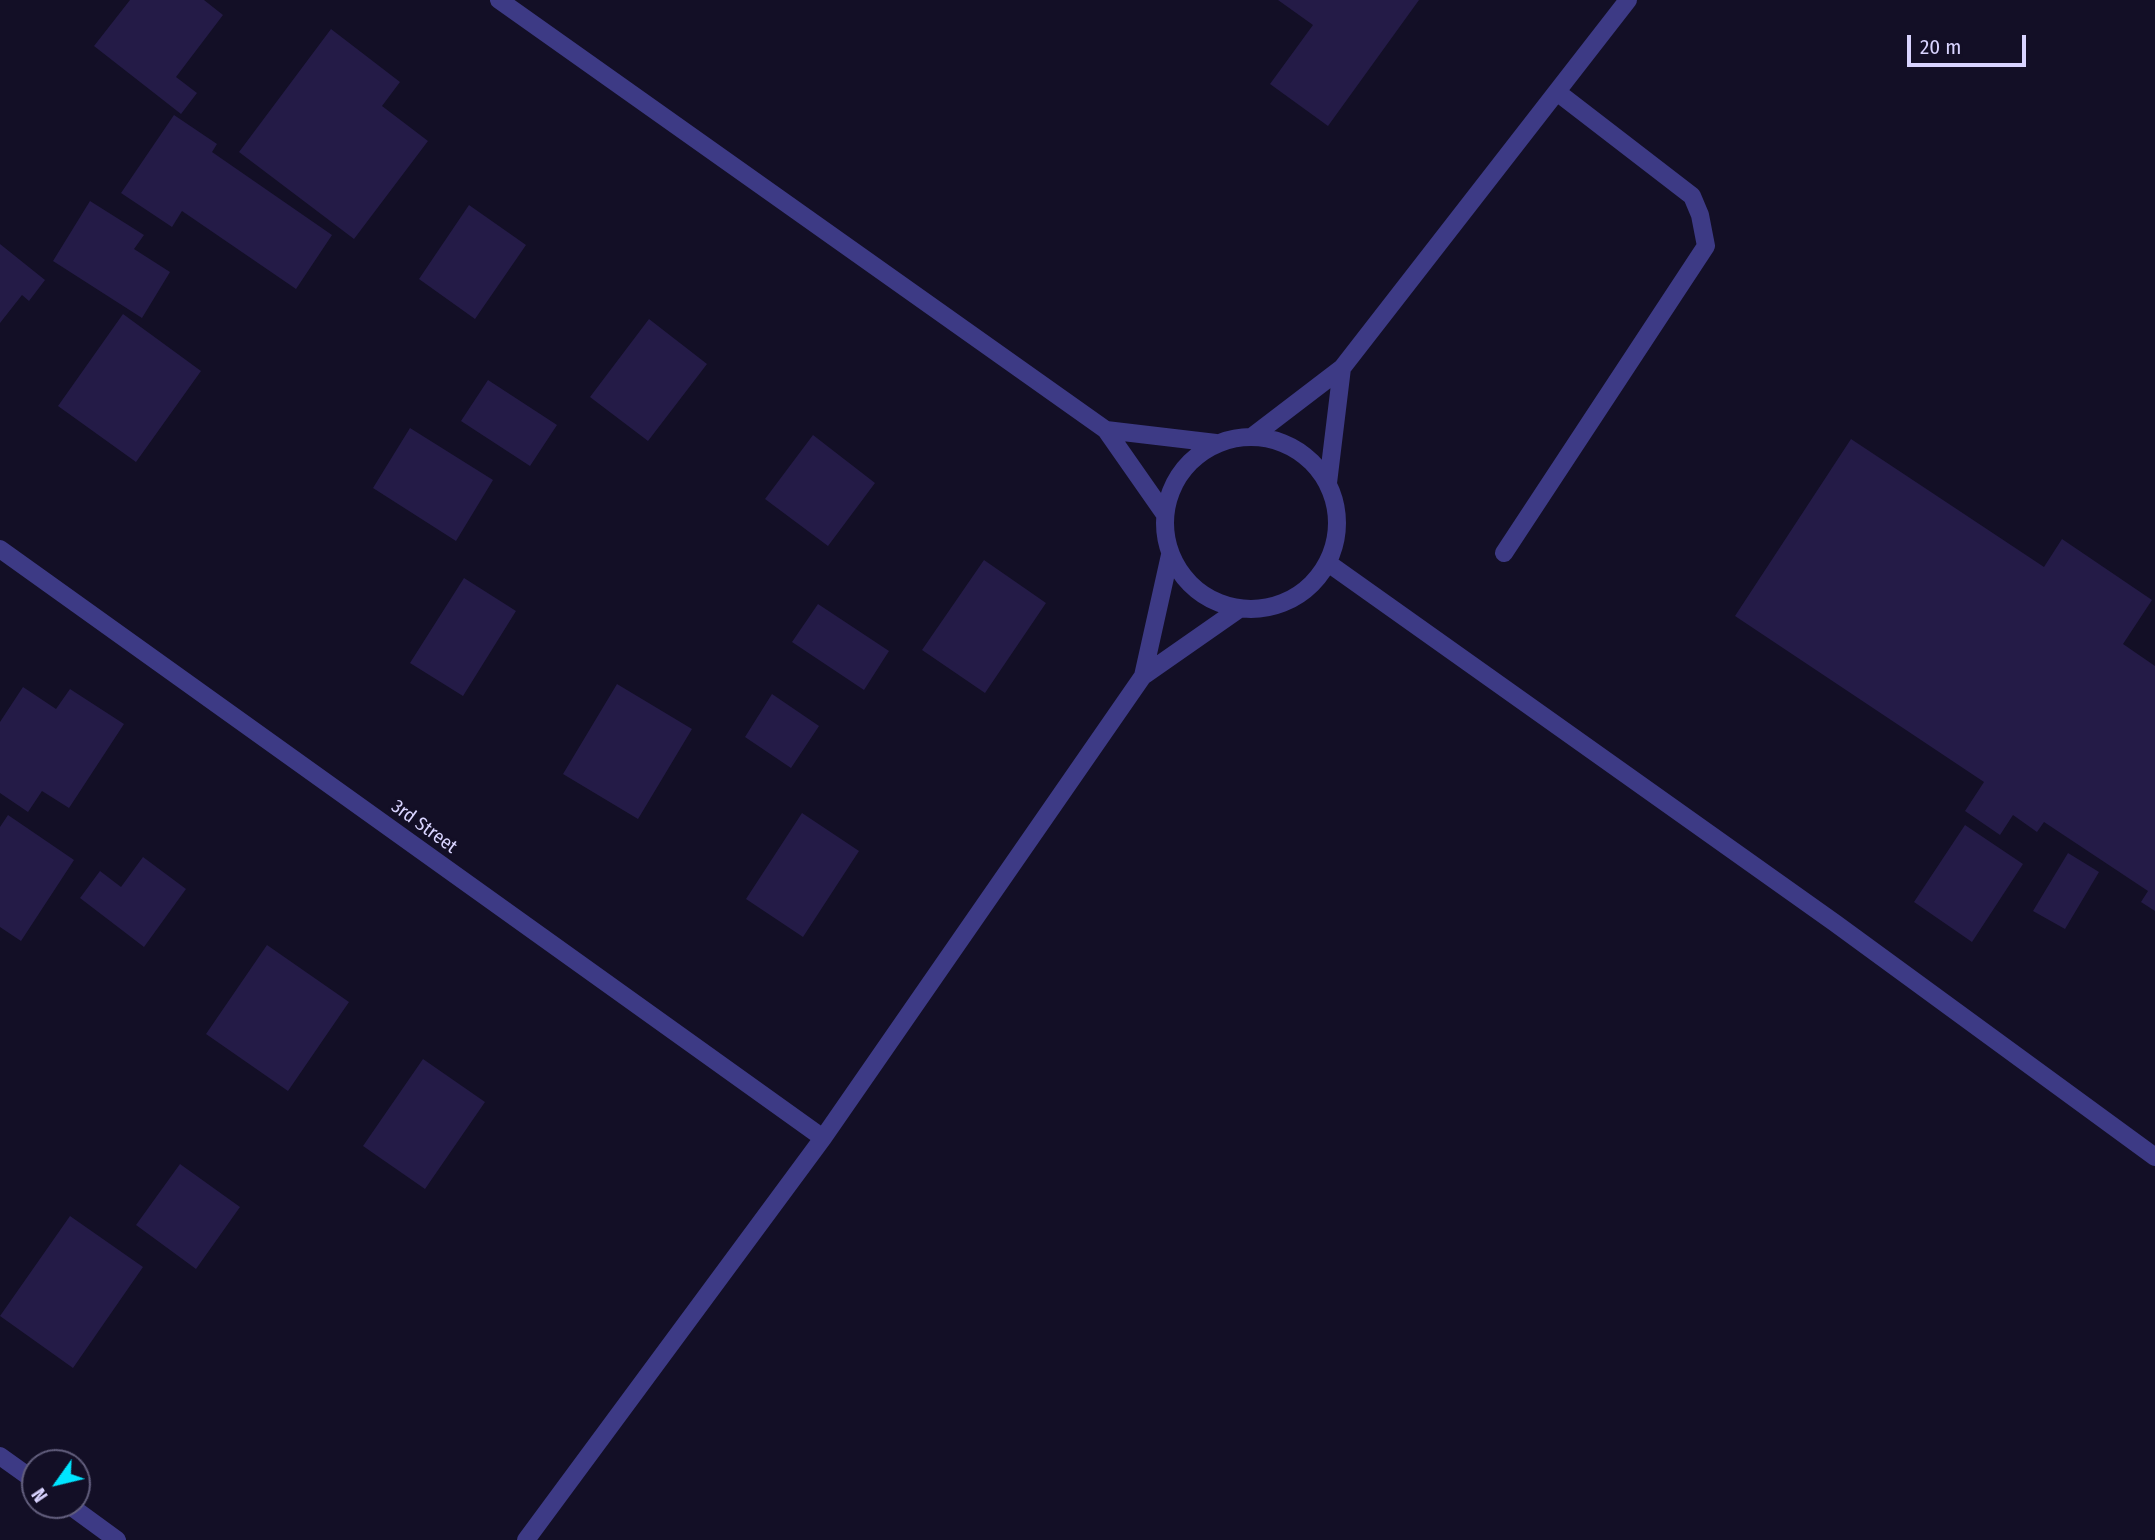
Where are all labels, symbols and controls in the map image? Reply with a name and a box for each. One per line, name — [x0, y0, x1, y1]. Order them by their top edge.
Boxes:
scale bar — [1910, 21, 2029, 65]
text: 20 m — [1920, 34, 1961, 60]
street label: 3rd Street — [387, 795, 461, 859]
north arrow — [21, 1449, 91, 1519]
text: N — [27, 1484, 53, 1506]

